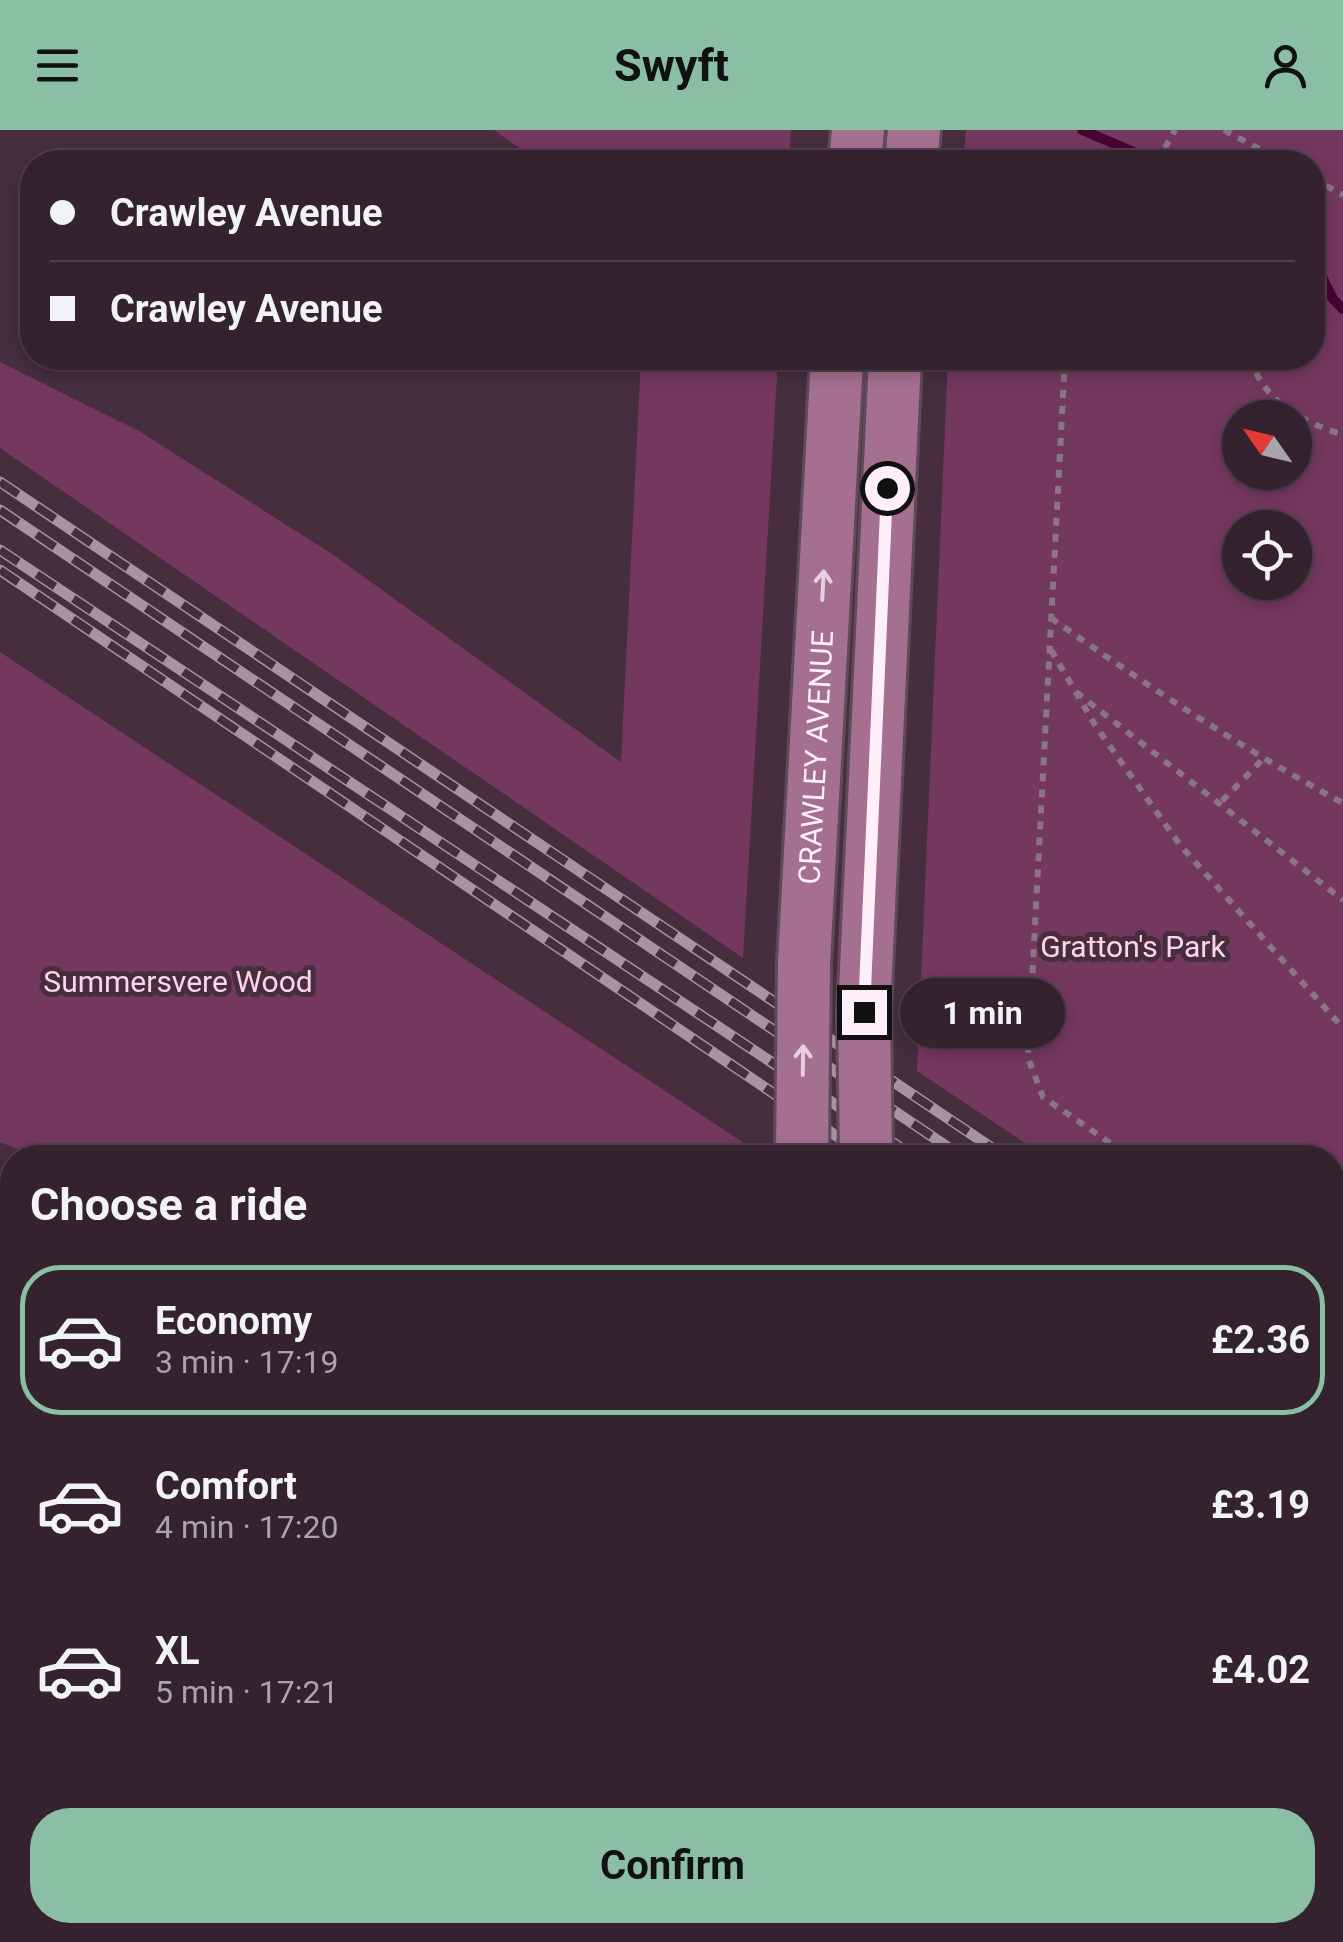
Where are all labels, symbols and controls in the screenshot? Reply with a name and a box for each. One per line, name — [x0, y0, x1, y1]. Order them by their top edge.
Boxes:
icon: menu — [30, 38, 85, 93]
icon: person — [1258, 38, 1313, 93]
text: Swyft — [614, 39, 729, 92]
text: Crawley Avenue — [110, 191, 383, 235]
text: Crawley Avenue — [110, 287, 383, 331]
north arrow — [1222, 400, 1312, 490]
map controls — [1222, 400, 1312, 600]
route start — [865, 466, 910, 511]
button: locate — [1222, 510, 1312, 600]
one-way arrow — [814, 569, 833, 601]
street label: CRAWLEY AVENUE — [791, 629, 840, 885]
park label: Gratton's Park — [1040, 929, 1226, 964]
park label: Summersvere Wood — [43, 964, 313, 999]
callout: 1 min — [899, 977, 1064, 1047]
route end — [842, 990, 887, 1035]
text: 1 min — [942, 994, 1023, 1032]
one-way arrow — [794, 1045, 812, 1078]
text: Choose a ride — [30, 1178, 307, 1231]
icon: car — [35, 1295, 125, 1385]
text: Economy — [155, 1299, 312, 1343]
text: £2.36 — [1211, 1318, 1310, 1362]
text: 3 min · 17:19 — [155, 1343, 338, 1381]
icon: car — [35, 1460, 125, 1550]
text: Comfort — [155, 1464, 297, 1508]
text: £3.19 — [1211, 1483, 1310, 1527]
text: 4 min · 17:20 — [155, 1508, 338, 1546]
icon: car — [35, 1625, 125, 1715]
text: XL — [155, 1629, 200, 1673]
text: £4.02 — [1211, 1648, 1310, 1692]
text: 5 min · 17:21 — [155, 1673, 338, 1711]
button: Confirm — [30, 1808, 1315, 1923]

